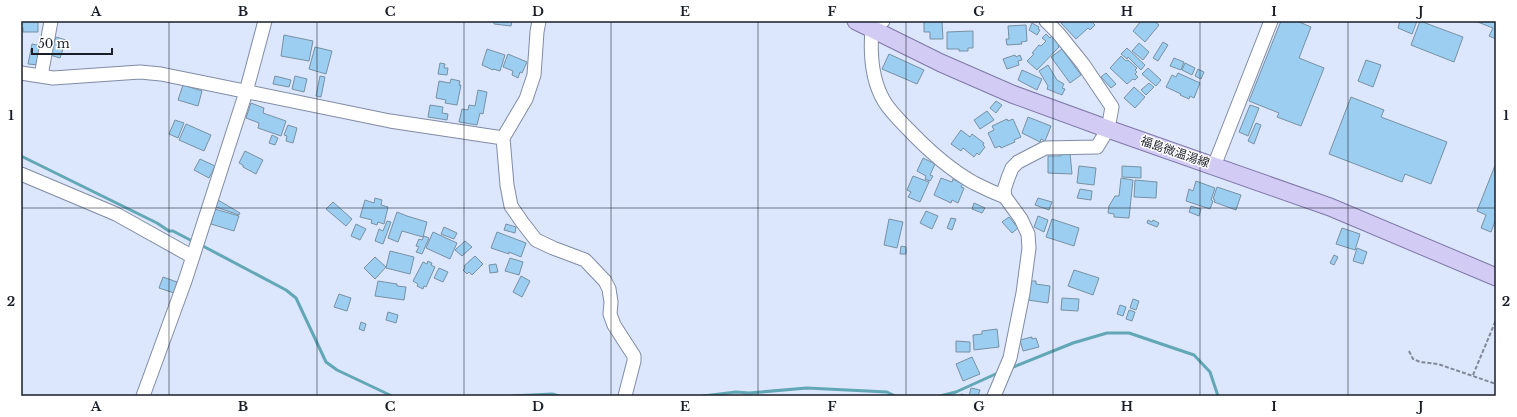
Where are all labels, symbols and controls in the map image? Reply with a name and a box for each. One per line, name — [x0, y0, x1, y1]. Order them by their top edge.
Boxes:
text: A — [90, 3, 102, 20]
text: B — [238, 3, 248, 20]
text: C — [385, 3, 396, 20]
text: D — [532, 3, 544, 20]
text: E — [680, 3, 690, 20]
text: F — [828, 3, 837, 20]
text: G — [973, 3, 985, 20]
text: H — [1121, 3, 1133, 20]
text: I — [1271, 3, 1277, 20]
text: J — [1415, 3, 1424, 20]
scale bar — [32, 30, 112, 56]
text: 50 m — [38, 36, 70, 51]
text: 1 — [8, 107, 14, 124]
text: 1 — [1503, 107, 1509, 124]
street label: 福島微温湯線 — [1139, 133, 1212, 170]
text: 2 — [7, 293, 15, 310]
text: 2 — [1502, 293, 1510, 310]
text: A — [90, 398, 102, 415]
text: B — [238, 398, 248, 415]
text: C — [385, 398, 396, 415]
text: D — [532, 398, 544, 415]
text: E — [680, 398, 690, 415]
text: F — [828, 398, 837, 415]
text: G — [973, 398, 985, 415]
text: H — [1121, 398, 1133, 415]
text: I — [1271, 398, 1277, 415]
text: J — [1415, 398, 1424, 415]

